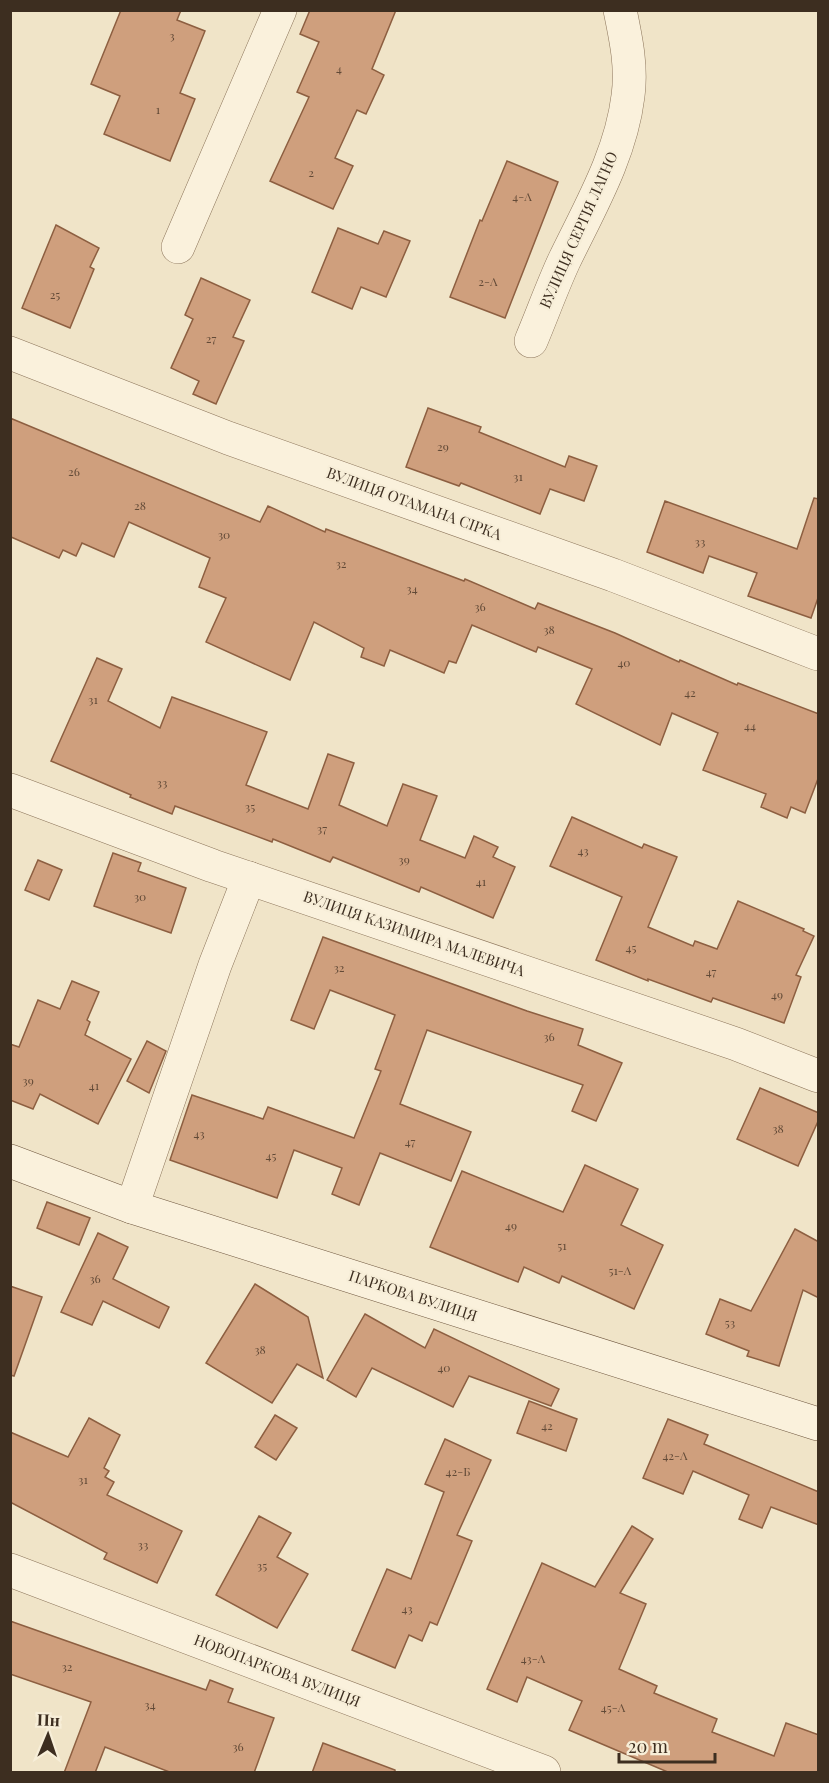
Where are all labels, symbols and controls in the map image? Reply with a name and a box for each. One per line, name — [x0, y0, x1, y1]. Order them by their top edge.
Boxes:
house number: 3 — [169, 27, 175, 43]
house number: 4 — [336, 60, 342, 76]
house number: 1 — [156, 101, 161, 117]
street label: ВУЛИЦЯ СЕРГІЯ ЛАГНО — [534, 148, 622, 311]
house number: 2 — [308, 164, 314, 180]
house number: 4-А — [512, 188, 532, 204]
house number: 2-А — [478, 273, 498, 289]
house number: 25 — [50, 286, 60, 302]
house number: 27 — [206, 330, 216, 346]
house number: 29 — [437, 438, 449, 454]
street label: ВУЛИЦЯ ОТАМАНА СІРКА — [324, 462, 505, 544]
house number: 26 — [68, 463, 80, 479]
house number: 31 — [513, 468, 523, 484]
house number: 28 — [134, 497, 146, 513]
house number: 30 — [218, 526, 230, 542]
house number: 33 — [695, 533, 705, 549]
house number: 32 — [335, 555, 347, 571]
house number: 34 — [406, 580, 418, 596]
house number: 36 — [474, 598, 486, 614]
house number: 38 — [543, 621, 555, 637]
house number: 40 — [617, 654, 631, 670]
house number: 42 — [684, 684, 696, 700]
house number: 31 — [88, 691, 98, 707]
house number: 44 — [744, 717, 756, 733]
house number: 33 — [157, 774, 167, 790]
house number: 35 — [245, 798, 255, 814]
house number: 37 — [317, 820, 327, 836]
house number: 43 — [577, 842, 589, 858]
house number: 39 — [398, 851, 410, 867]
house number: 41 — [476, 873, 487, 889]
street label: ВУЛИЦЯ КАЗИМИРА МАЛЕВИЧА — [301, 886, 528, 981]
house number: 30 — [134, 888, 146, 904]
house number: 45 — [626, 939, 636, 955]
house number: 32 — [333, 959, 345, 975]
house number: 47 — [706, 963, 716, 979]
house number: 49 — [771, 986, 783, 1002]
house number: 36 — [543, 1028, 555, 1044]
house number: 39 — [22, 1072, 34, 1088]
house number: 41 — [89, 1077, 100, 1093]
house number: 38 — [772, 1120, 784, 1136]
house number: 43 — [193, 1125, 205, 1141]
house number: 47 — [405, 1133, 415, 1149]
house number: 45 — [266, 1147, 276, 1163]
house number: 49 — [505, 1217, 517, 1233]
house number: 51 — [557, 1237, 567, 1253]
house number: 51-А — [609, 1262, 632, 1278]
street label: ПАРКОВА ВУЛИЦЯ — [347, 1265, 480, 1325]
house number: 36 — [89, 1270, 101, 1286]
house number: 53 — [725, 1314, 735, 1330]
house number: 38 — [254, 1341, 266, 1357]
house number: 40 — [437, 1359, 451, 1375]
house number: 42 — [541, 1417, 553, 1433]
house number: 42-А — [662, 1447, 688, 1463]
house number: 42-Б — [446, 1463, 470, 1479]
house number: 31 — [78, 1471, 88, 1487]
house number: 33 — [138, 1536, 148, 1552]
house number: 35 — [257, 1557, 267, 1573]
house number: 43 — [401, 1600, 413, 1616]
street label: НОВОПАРКОВА ВУЛИЦЯ — [191, 1629, 363, 1711]
house number: 43-А — [521, 1650, 546, 1666]
house number: 32 — [61, 1658, 73, 1674]
house number: 34 — [144, 1696, 156, 1712]
house number: 45-А — [601, 1699, 626, 1715]
north arrow — [18, 1705, 78, 1765]
text: Пн — [37, 1709, 60, 1730]
scale bar — [619, 1726, 715, 1764]
text: 20 m — [628, 1734, 668, 1758]
house number: 36 — [232, 1738, 244, 1754]

